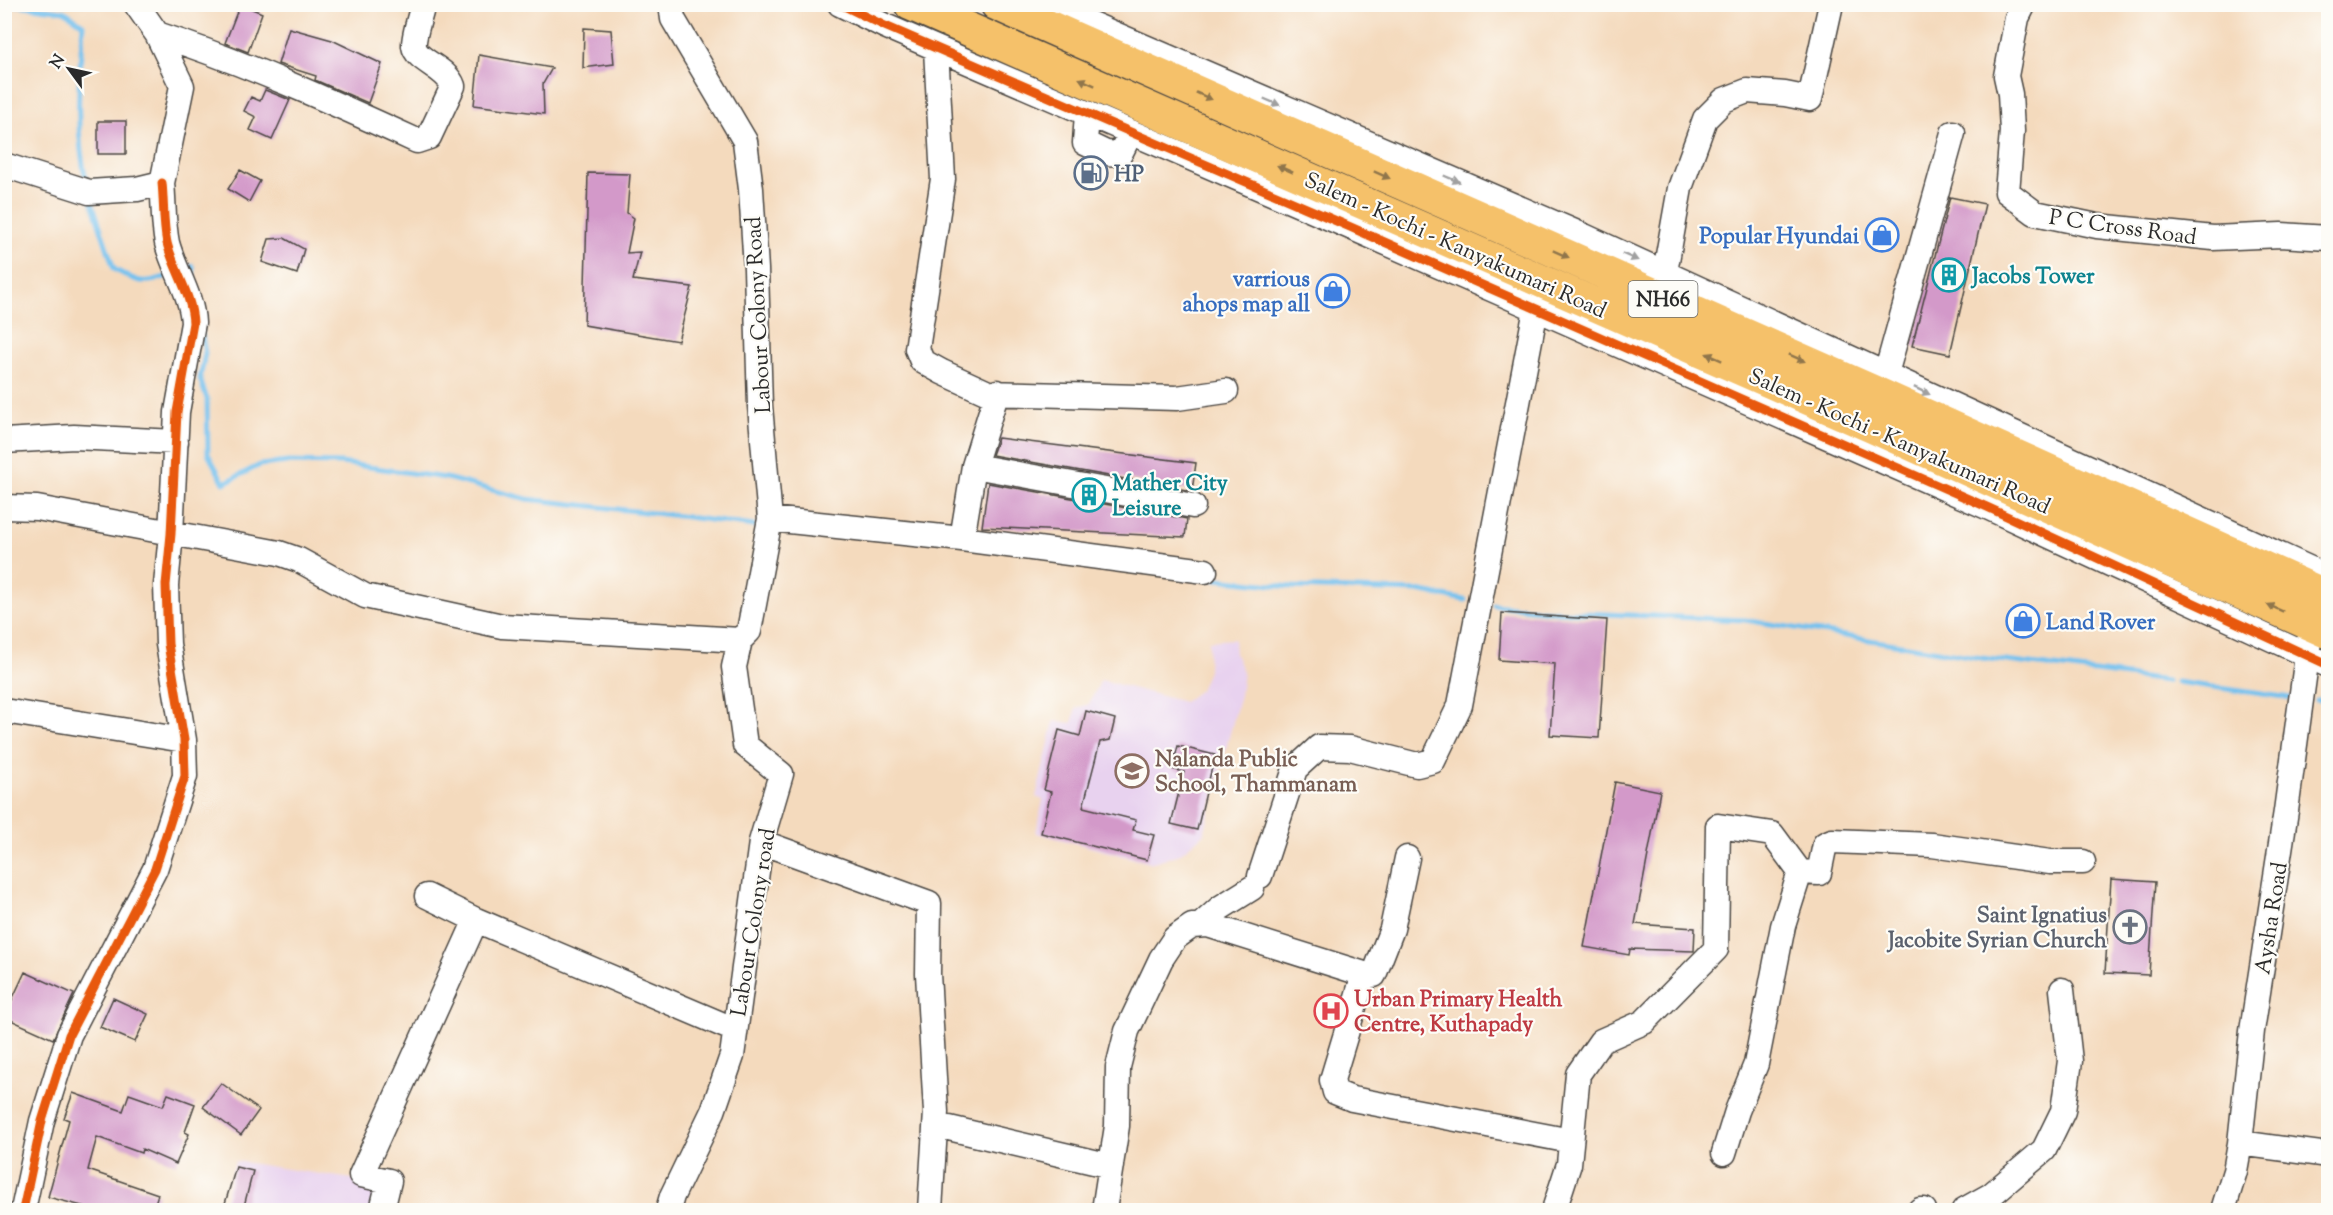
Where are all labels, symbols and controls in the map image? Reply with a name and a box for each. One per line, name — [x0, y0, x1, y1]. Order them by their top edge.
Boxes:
north arrow — [39, 39, 99, 99]
text: N — [45, 50, 72, 74]
one-way arrow — [1078, 77, 1096, 87]
one-way arrow — [1195, 92, 1213, 101]
one-way arrow — [1264, 97, 1282, 107]
fuel station icon: HP — [1073, 155, 1109, 191]
place label: HP — [1114, 160, 1144, 192]
one-way arrow — [1276, 164, 1294, 173]
street label: Salem - Kochi - Kanyakumari Road — [1299, 165, 1611, 328]
one-way arrow — [1374, 170, 1392, 180]
one-way arrow — [1443, 174, 1461, 184]
street label: P C Cross Road — [2047, 203, 2198, 255]
street label: Labour Colony Road — [739, 215, 781, 414]
shop icon: Popular Hyundai — [1864, 217, 1900, 253]
place label: Popular Hyundai — [1699, 222, 1860, 254]
one-way arrow — [1552, 249, 1569, 258]
one-way arrow — [1622, 252, 1640, 262]
building icon: Jacobs Tower — [1931, 257, 1967, 293]
place label: Jacobs Tower — [1970, 262, 2095, 294]
place label: varrious ahops map all — [1182, 265, 1311, 322]
shop icon: varrious ahops map all — [1315, 273, 1351, 309]
road number: NH66 — [1628, 281, 1698, 317]
one-way arrow — [1704, 352, 1722, 362]
one-way arrow — [1788, 353, 1805, 362]
street label: Salem - Kochi - Kanyakumari Road — [1743, 361, 2055, 524]
one-way arrow — [1914, 386, 1931, 395]
place label: Mather City Leisure — [1112, 469, 1228, 526]
building icon: Mather City Leisure — [1071, 477, 1107, 513]
shop icon: Land Rover — [2005, 603, 2041, 639]
one-way arrow — [2267, 603, 2284, 612]
place label: Land Rover — [2046, 608, 2156, 640]
place label: Nalanda Public School, Thammanam — [1155, 745, 1358, 802]
school or university icon: Nalanda Public School, Thammanam — [1114, 753, 1150, 789]
street label: Labour Colony road — [724, 826, 786, 1019]
street label: Aysha Road — [2248, 860, 2298, 977]
place label: Saint Ignatius Jacobite Syrian Church — [1886, 901, 2107, 958]
church icon: Saint Ignatius Jacobite Syrian Church — [2112, 909, 2148, 945]
place label: Urban Primary Health Centre, Kuthapady — [1354, 985, 1563, 1042]
hospital icon: Urban Primary Health Centre, Kuthapady — [1313, 993, 1349, 1029]

